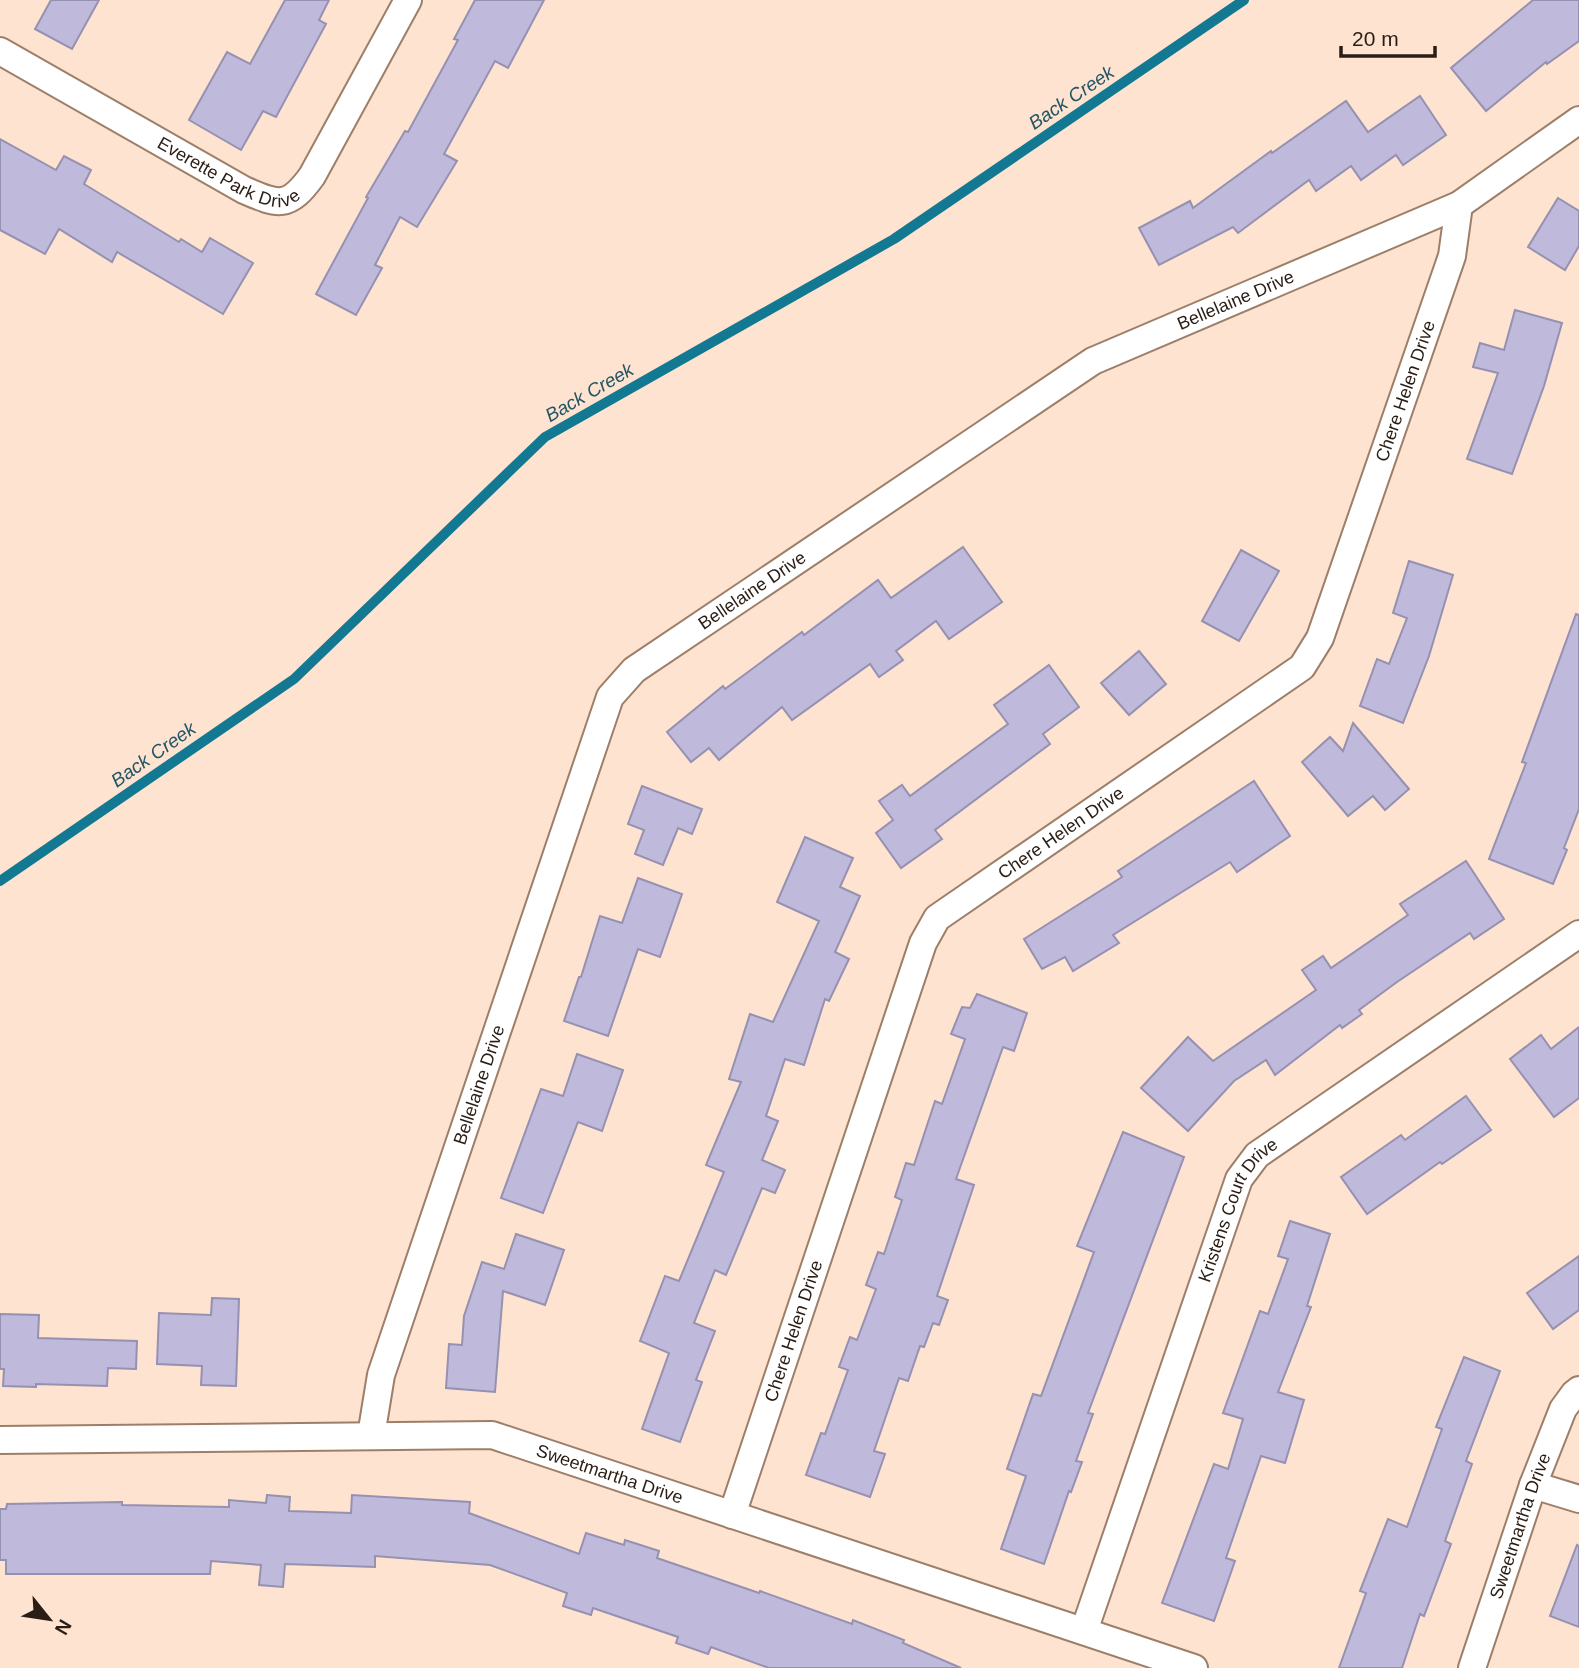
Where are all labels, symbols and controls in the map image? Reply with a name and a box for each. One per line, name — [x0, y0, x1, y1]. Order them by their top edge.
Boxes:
scale bar — [1341, 14, 1436, 58]
text: 20 m — [1352, 27, 1399, 50]
water label: Back Creek — [1025, 60, 1119, 134]
street label: Everette Park Drive — [154, 133, 304, 211]
street label: Bellelaine Drive — [1174, 266, 1297, 334]
street label: Chere Helen Drive — [1372, 318, 1439, 464]
water label: Back Creek — [541, 358, 638, 426]
street label: Bellelaine Drive — [695, 547, 810, 634]
water label: Back Creek — [107, 717, 201, 791]
street label: Chere Helen Drive — [994, 783, 1128, 883]
street label: Bellelaine Drive — [449, 1022, 508, 1147]
street label: Kristens Court Drive — [1194, 1134, 1281, 1285]
street label: Chere Helen Drive — [760, 1258, 826, 1404]
street label: Sweetmartha Drive — [534, 1440, 685, 1508]
street label: Sweetmartha Drive — [1486, 1450, 1555, 1602]
north arrow — [14, 1584, 84, 1654]
text: N — [51, 1616, 76, 1638]

